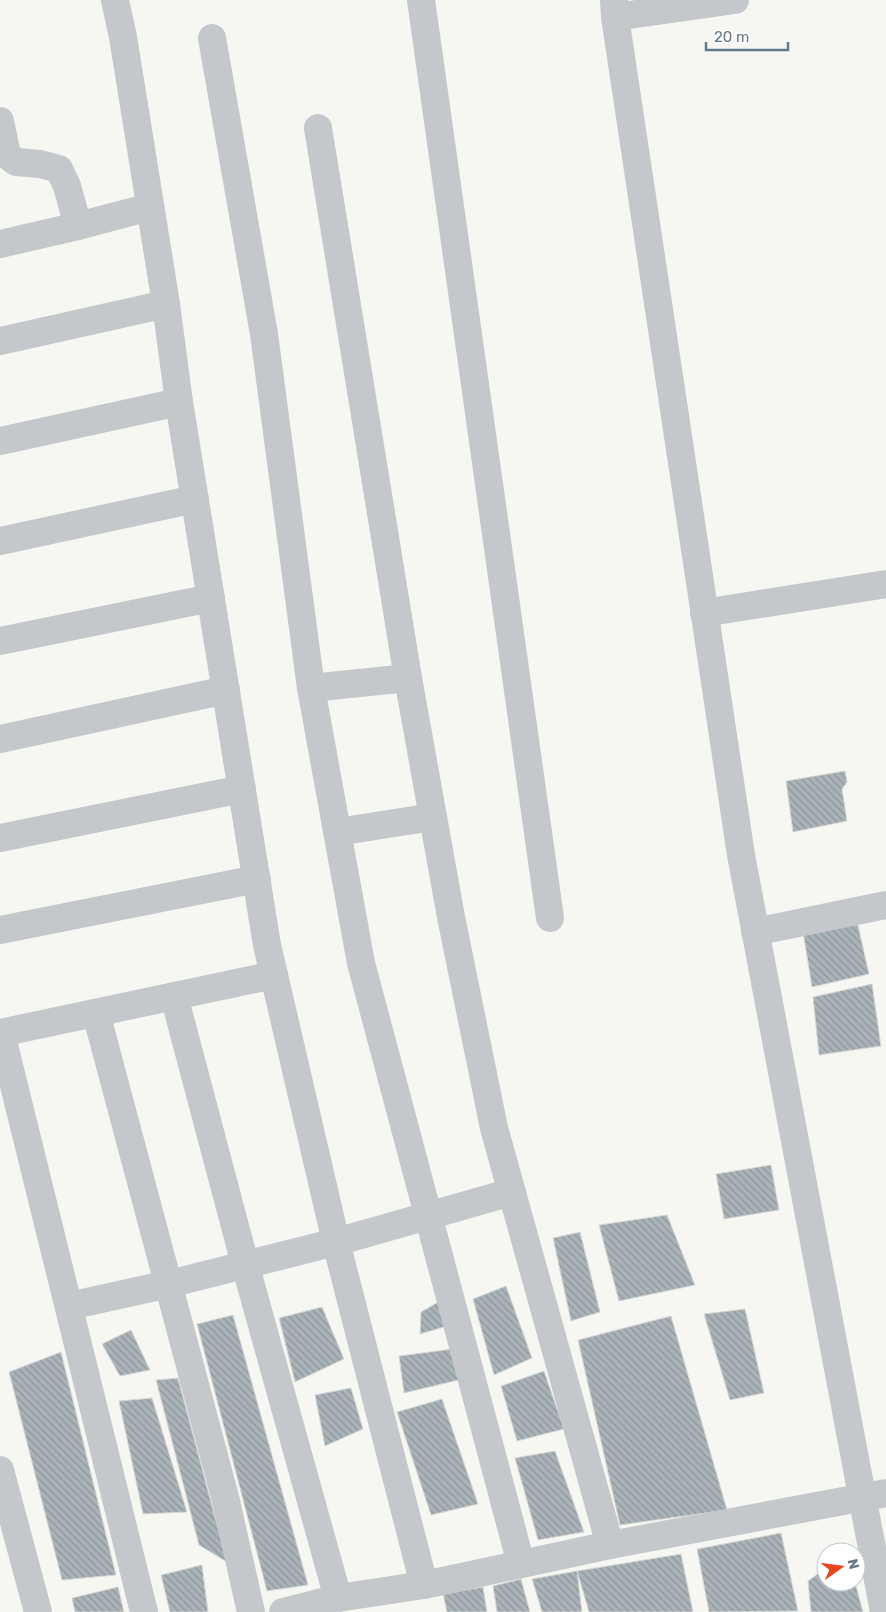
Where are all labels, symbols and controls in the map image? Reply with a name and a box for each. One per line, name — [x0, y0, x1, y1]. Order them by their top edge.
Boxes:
scale bar — [706, 20, 788, 52]
text: 20 m — [714, 28, 749, 46]
north arrow — [816, 1542, 866, 1592]
text: N — [844, 1557, 863, 1571]

